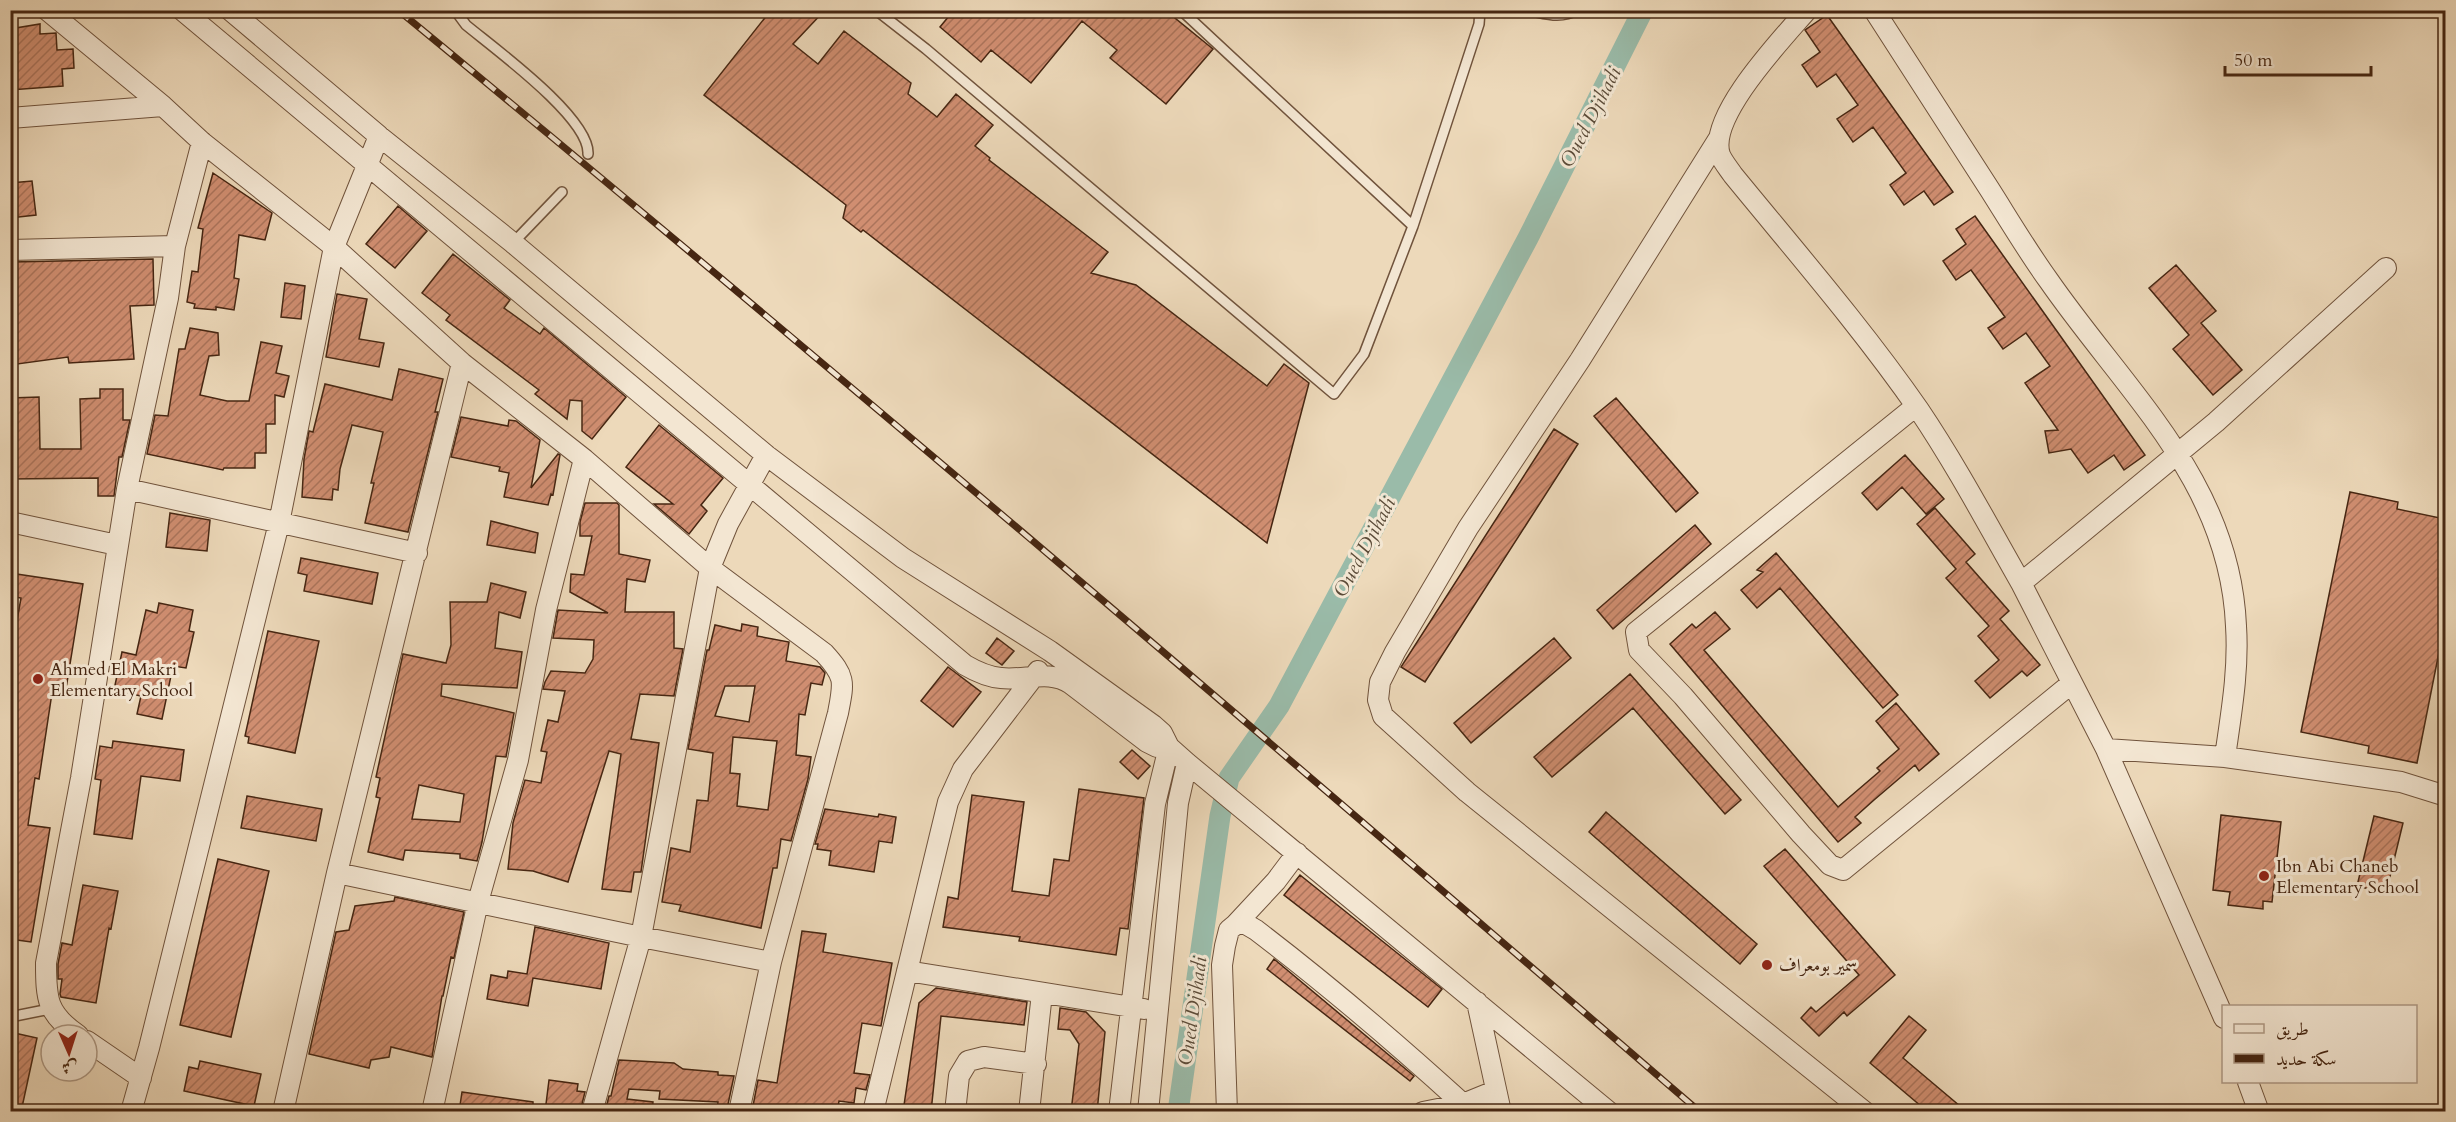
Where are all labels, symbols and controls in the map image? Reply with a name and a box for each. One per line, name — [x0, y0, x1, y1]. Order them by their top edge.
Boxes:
scale bar — [2225, 39, 2370, 77]
text: 50 m — [2234, 48, 2273, 73]
water label: Oued Djihadi — [1554, 62, 1628, 172]
water label: Oued Djihadi — [1327, 492, 1402, 602]
place label: Ahmed El Makri Elementary School — [50, 657, 193, 703]
marker: Ahmed El Makri Elementary School — [31, 672, 45, 686]
place label: Ibn Abi Chaneb Elementary School — [2276, 854, 2419, 900]
marker: Ibn Abi Chaneb Elementary School — [2257, 869, 2271, 883]
place label: سمير بومعراف — [1779, 953, 1857, 978]
water label: Oued Djihadi — [1171, 954, 1214, 1067]
marker: سمير بومعراف — [1760, 958, 1774, 972]
legend — [2222, 1005, 2417, 1083]
text: طريق — [2276, 1017, 2309, 1042]
north arrow — [39, 1023, 99, 1083]
text: سكة حديد — [2276, 1047, 2337, 1072]
text: ش — [61, 1056, 78, 1078]

